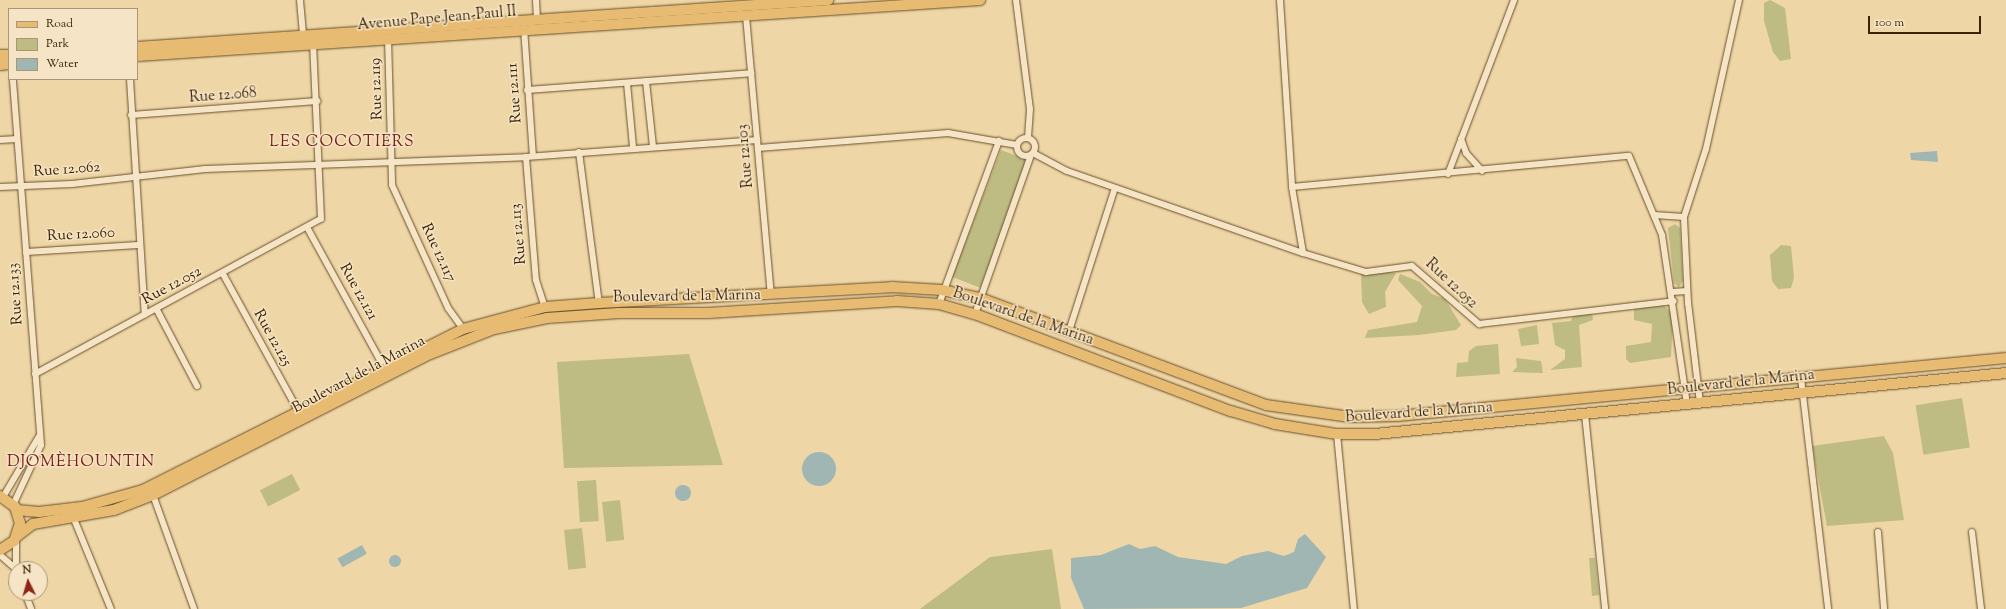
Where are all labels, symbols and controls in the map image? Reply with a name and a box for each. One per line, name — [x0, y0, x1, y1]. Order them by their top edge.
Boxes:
street label: Avenue Pape Jean-Paul II — [357, 3, 517, 35]
legend — [8, 8, 138, 80]
scale bar — [1870, 8, 1983, 34]
text: 100 m — [1875, 14, 1904, 32]
text: Road — [46, 15, 73, 33]
text: Park — [46, 35, 69, 53]
text: Water — [46, 55, 78, 73]
street label: Rue 12.119 — [367, 58, 387, 120]
street label: Rue 12.111 — [504, 62, 526, 124]
street label: Rue 12.068 — [189, 85, 257, 107]
street label: Rue 12.103 — [734, 123, 758, 189]
district label: LES COCOTIERS — [269, 133, 415, 153]
street label: Rue 12.062 — [33, 159, 101, 181]
street label: Rue 12.113 — [507, 203, 531, 265]
street label: Rue 12.117 — [417, 221, 459, 285]
street label: Rue 12.060 — [47, 224, 115, 246]
street label: Rue 12.052 — [1421, 255, 1481, 313]
street label: Rue 12.121 — [335, 260, 381, 324]
street label: Rue 12.133 — [5, 262, 27, 326]
street label: Rue 12.052 — [139, 263, 205, 309]
street label: Boulevard de la Marina — [950, 284, 1096, 350]
street label: Boulevard de la Marina — [613, 287, 761, 307]
street label: Rue 12.125 — [249, 306, 295, 370]
street label: Boulevard de la Marina — [289, 332, 429, 418]
street label: Boulevard de la Marina — [1667, 366, 1815, 400]
street label: Boulevard de la Marina — [1345, 399, 1493, 427]
district label: DJOMÈHOUNTIN — [7, 453, 155, 473]
north arrow — [8, 561, 48, 601]
text: N — [22, 562, 32, 578]

